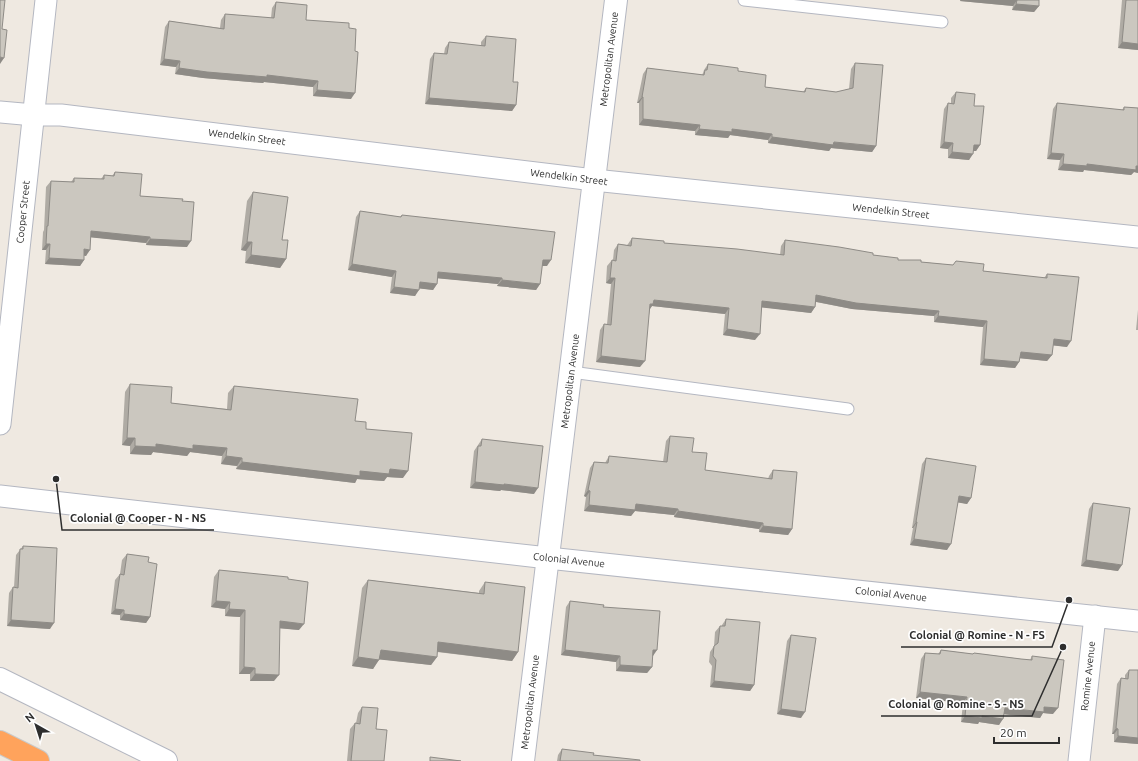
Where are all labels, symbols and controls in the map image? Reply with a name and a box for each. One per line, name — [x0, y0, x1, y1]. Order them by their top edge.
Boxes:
street label: Metropolitan Avenue — [598, 11, 620, 107]
street label: Wendelkin Street — [208, 127, 286, 147]
street label: Wendelkin Street — [530, 167, 608, 187]
street label: Cooper Street — [14, 180, 32, 244]
street label: Wendelkin Street — [852, 201, 930, 221]
street label: Metropolitan Avenue — [559, 333, 581, 429]
callout: Colonial @ Cooper - N - NS — [62, 507, 214, 530]
text: Colonial @ Cooper - N - NS — [70, 512, 206, 524]
street label: Colonial Avenue — [532, 551, 606, 569]
street label: Colonial Avenue — [854, 585, 928, 603]
callout: Colonial @ Romine - N - FS — [901, 624, 1052, 647]
text: Colonial @ Romine - N - FS — [909, 629, 1045, 641]
street label: Romine Avenue — [1079, 640, 1097, 712]
street label: Metropolitan Avenue — [519, 654, 541, 750]
callout: Colonial @ Romine - S - NS — [881, 693, 1032, 716]
text: Colonial @ Romine - S - NS — [888, 698, 1024, 710]
north arrow — [16, 705, 56, 745]
text: N — [23, 710, 37, 724]
scale bar — [994, 719, 1059, 745]
text: 20 m — [1000, 726, 1027, 739]

